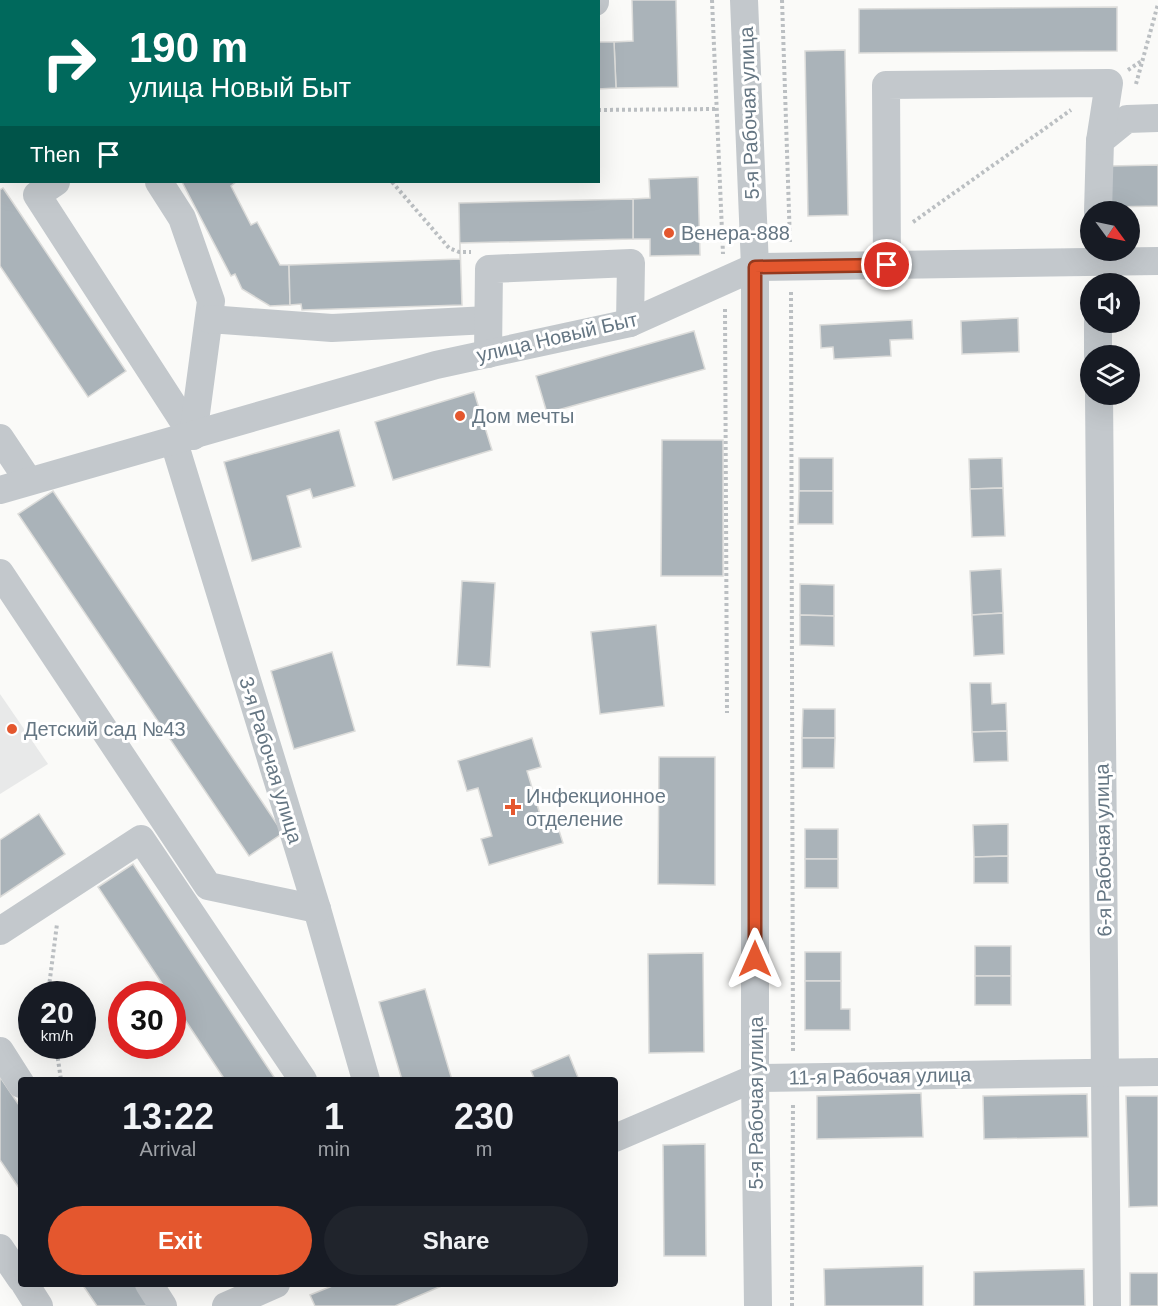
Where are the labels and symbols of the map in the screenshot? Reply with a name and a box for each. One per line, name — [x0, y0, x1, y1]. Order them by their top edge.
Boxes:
street label: 5-я Рабочая улица — [735, 25, 763, 200]
north arrow — [1080, 201, 1140, 261]
place label: Венера-888 — [681, 222, 790, 244]
marker: Венера-888 — [662, 226, 676, 240]
pin — [861, 239, 912, 290]
street label: улица Новый Быт — [474, 308, 640, 366]
place label: Дом мечты — [472, 405, 574, 427]
marker: Дом мечты — [453, 409, 467, 423]
street label: 3-я Рабочая улица — [235, 674, 307, 847]
place label: Детский сад №43 — [24, 718, 186, 740]
marker: Детский сад №43 — [5, 722, 19, 736]
street label: 6-я Рабочая улица — [1090, 762, 1116, 937]
place label: Инфекционное отделение — [526, 785, 666, 830]
marker: Инфекционное отделение — [504, 798, 522, 816]
position arrow — [723, 927, 787, 991]
speed limit sign: 30 — [108, 981, 186, 1059]
street label: 5-я Рабочая улица — [745, 1016, 767, 1190]
street label: 11-я Рабочая улица — [788, 1063, 972, 1089]

